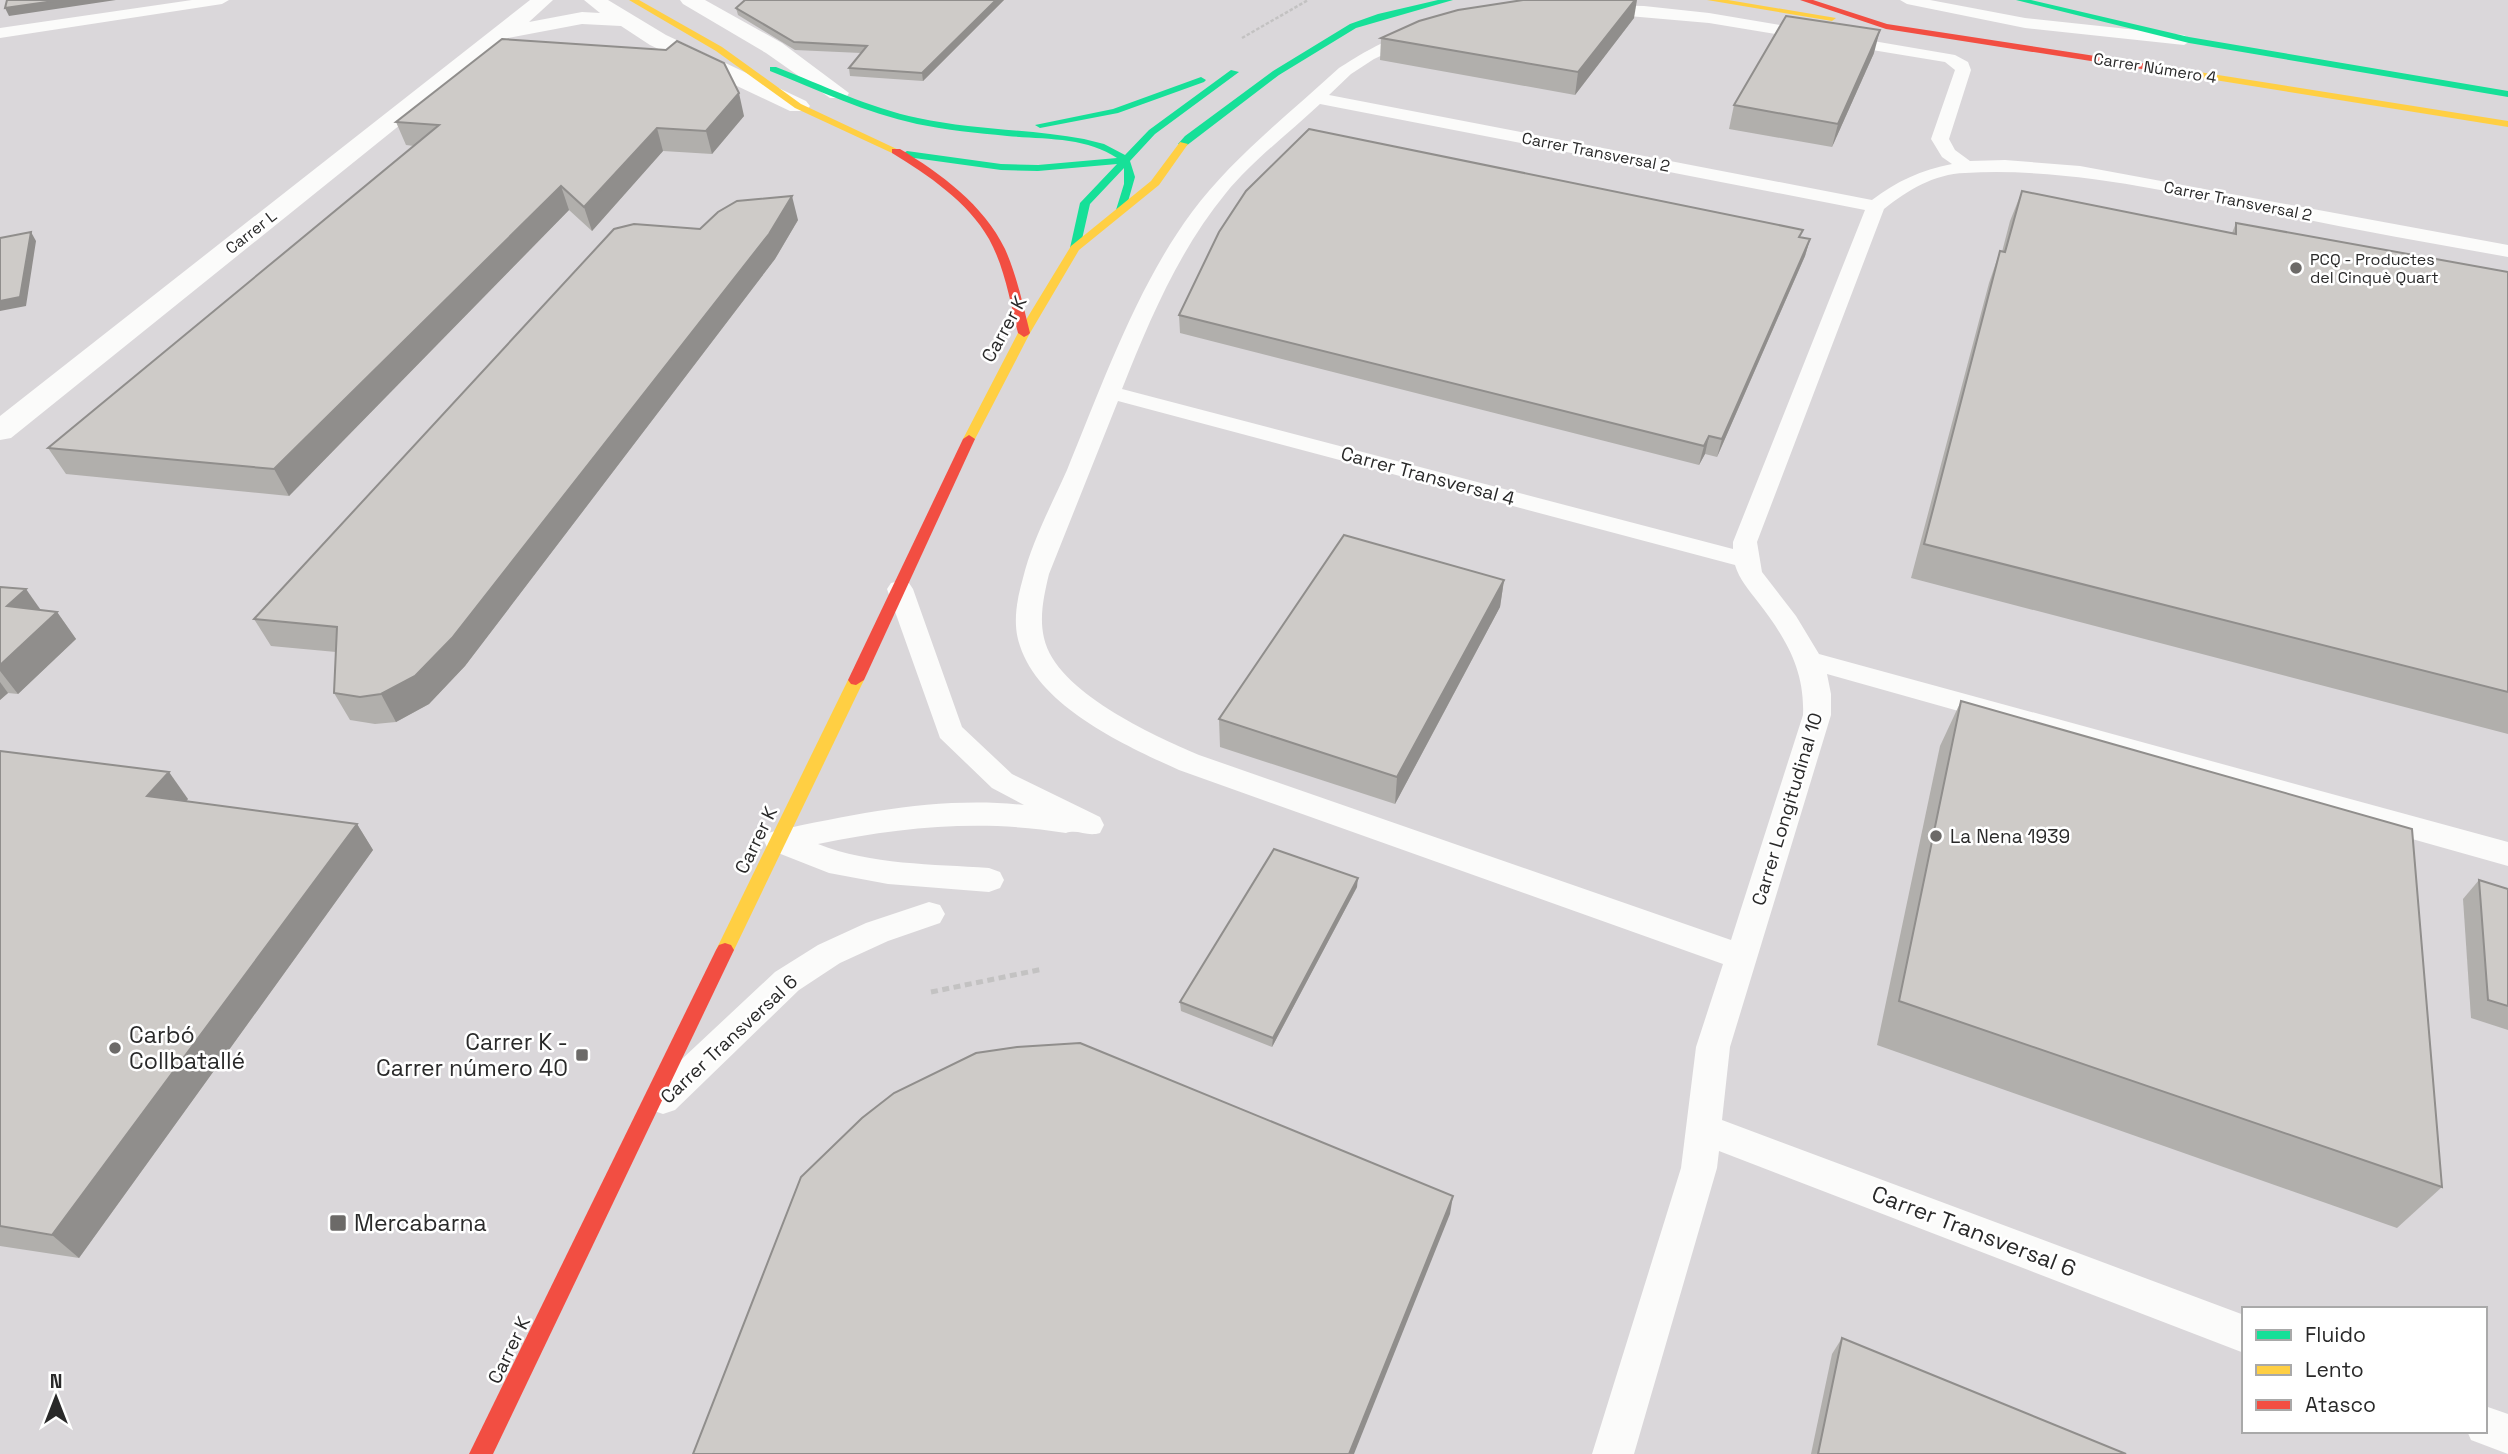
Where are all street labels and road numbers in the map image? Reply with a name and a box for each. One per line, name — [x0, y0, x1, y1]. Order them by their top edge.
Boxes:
street label: Carrer Número 4 — [2092, 48, 2218, 88]
street label: Carrer Transversal 2 — [1520, 127, 1672, 177]
street label: Carrer Transversal 2 — [2162, 176, 2314, 226]
street label: Carrer L — [221, 205, 281, 259]
street label: Carrer K — [976, 291, 1033, 367]
street label: Carrer Transversal 4 — [1338, 441, 1518, 511]
street label: Carrer Longitudinal 10 — [1746, 709, 1828, 909]
street label: Carrer K — [729, 802, 783, 878]
street label: Carrer Transversal 6 — [655, 969, 803, 1109]
street label: Carrer Transversal 6 — [1868, 1178, 2080, 1284]
street label: Carrer K — [482, 1312, 536, 1388]

